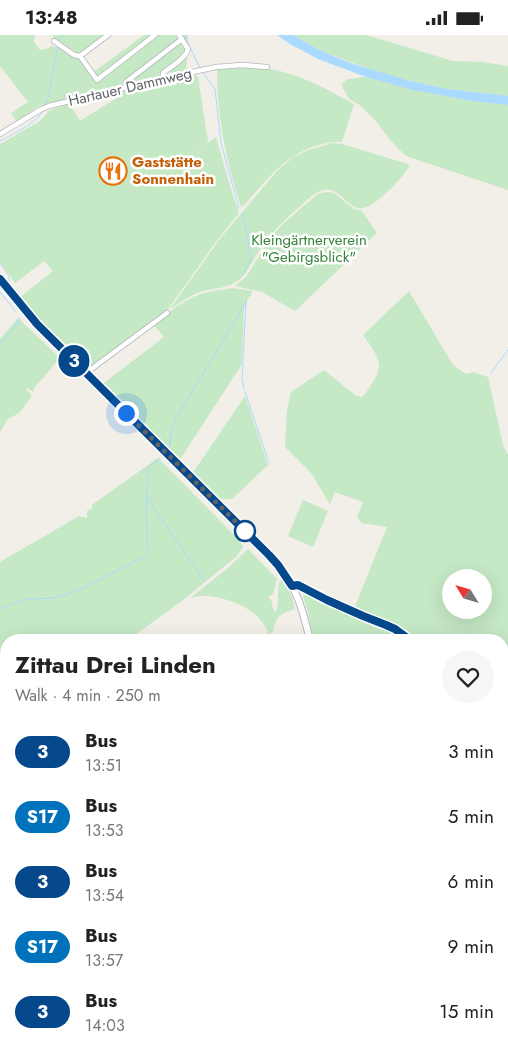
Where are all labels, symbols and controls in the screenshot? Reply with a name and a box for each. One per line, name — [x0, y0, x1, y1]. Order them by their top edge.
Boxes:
text: 13:48 — [25, 4, 78, 31]
street label: Hartauer Dammweg — [66, 62, 194, 112]
place label: Gaststätte Sonnenhain — [132, 151, 214, 190]
restaurant icon: Gaststätte Sonnenhain — [98, 156, 128, 186]
park label: Kleingärtnerverein "Gebirgsblick" — [251, 229, 367, 268]
line badge: 3 — [58, 345, 90, 377]
text: 3 — [68, 348, 80, 374]
your location — [114, 401, 139, 426]
unlabelled marker — [234, 520, 256, 542]
north arrow — [442, 569, 492, 619]
map controls — [442, 569, 492, 619]
text: Zittau Drei Linden — [15, 647, 216, 682]
button: heart — [442, 651, 494, 703]
text: Walk · 4 min · 250 m — [15, 684, 161, 707]
text: Bus — [85, 727, 117, 754]
text: 3 min — [448, 738, 494, 765]
text: 3 — [37, 739, 48, 765]
text: 13:51 — [85, 754, 122, 777]
text: Bus — [85, 792, 117, 819]
text: 5 min — [448, 803, 494, 830]
text: S17 — [27, 804, 58, 830]
text: 13:53 — [85, 819, 124, 842]
text: Bus — [85, 857, 117, 884]
text: 6 min — [448, 868, 494, 895]
text: 3 — [37, 869, 48, 895]
text: 13:54 — [85, 884, 124, 907]
text: Bus — [85, 922, 117, 949]
text: 9 min — [448, 933, 494, 960]
text: S17 — [27, 934, 58, 960]
text: 13:57 — [85, 949, 123, 972]
text: Bus — [85, 987, 117, 1014]
text: 15 min — [439, 998, 494, 1025]
text: 3 — [37, 999, 48, 1025]
text: 14:03 — [85, 1014, 125, 1037]

